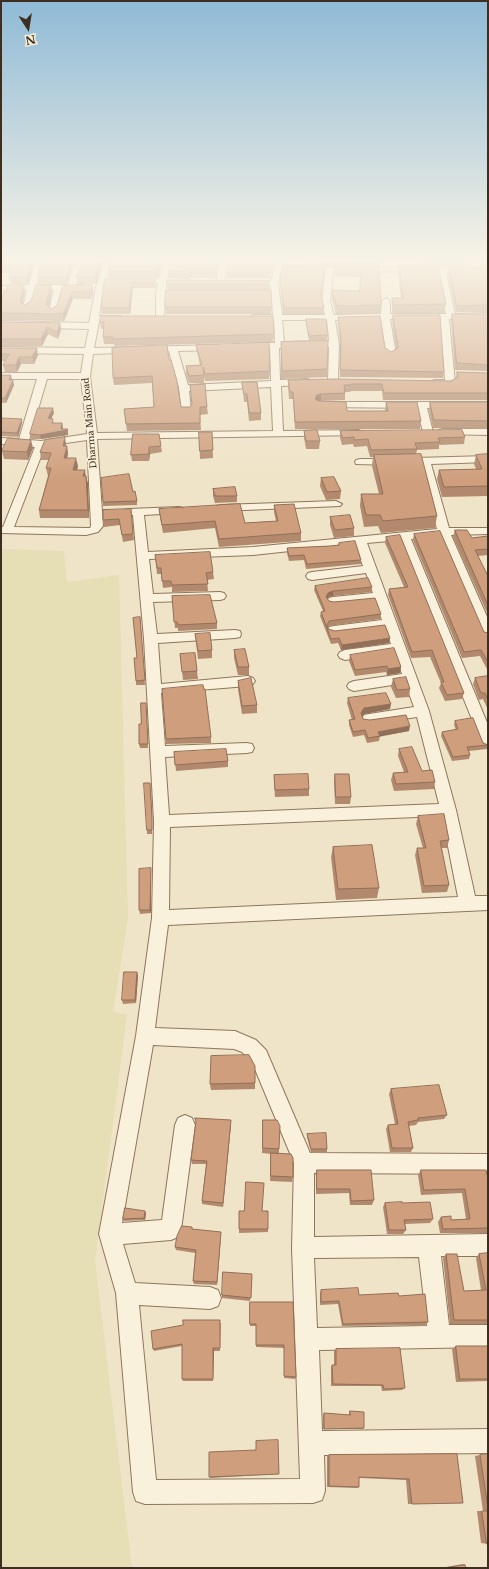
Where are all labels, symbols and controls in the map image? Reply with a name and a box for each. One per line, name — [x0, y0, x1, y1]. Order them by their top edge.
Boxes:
north arrow — [8, 8, 48, 48]
text: N — [24, 32, 37, 48]
street label: Dharma Main Road — [81, 377, 99, 469]

